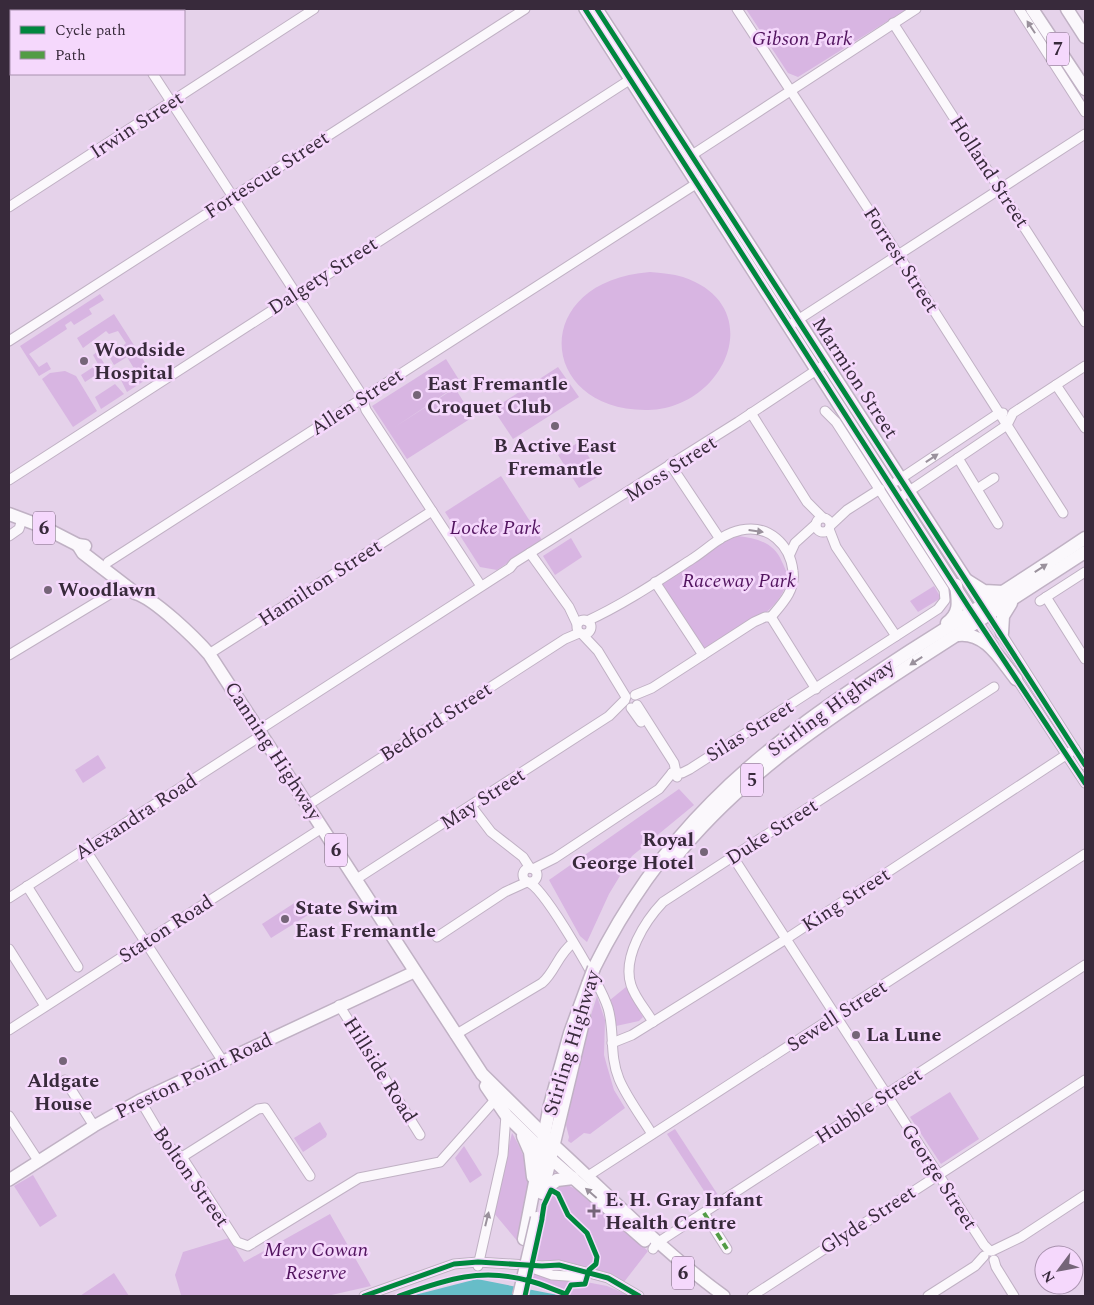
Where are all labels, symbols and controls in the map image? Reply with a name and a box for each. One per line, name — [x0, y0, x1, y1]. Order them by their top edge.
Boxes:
legend — [10, 10, 185, 75]
text: Cycle path — [55, 19, 126, 42]
one-way arrow — [1026, 20, 1035, 34]
park label: Gibson Park — [752, 24, 853, 54]
road number: 7 — [1047, 33, 1069, 66]
text: Path — [55, 44, 86, 67]
street label: Irwin Street — [84, 84, 190, 166]
street label: Holland Street — [941, 110, 1037, 234]
street label: Fortescue Street — [199, 123, 335, 227]
street label: Forrest Street — [855, 201, 947, 319]
street label: Dalgety Street — [262, 229, 384, 323]
street label: Marmion Street — [804, 311, 906, 445]
place label: Woodside Hospital — [94, 335, 185, 388]
marker: Woodside Hospital — [78, 355, 90, 367]
street label: Allen Street — [305, 361, 409, 443]
place label: East Fremantle Croquet Club — [427, 369, 568, 422]
marker: East Fremantle Croquet Club — [411, 389, 423, 401]
marker: B Active East Fremantle — [549, 420, 561, 432]
street label: Moss Street — [619, 428, 723, 510]
place label: B Active East Fremantle — [493, 431, 617, 484]
one-way arrow — [925, 453, 938, 462]
road number: 6 — [33, 512, 55, 544]
park label: Locke Park — [449, 513, 541, 543]
one-way arrow — [748, 527, 764, 535]
street label: Hamilton Street — [252, 532, 388, 634]
one-way arrow — [1034, 563, 1047, 572]
park label: Raceway Park — [682, 566, 797, 596]
place label: Woodlawn — [58, 575, 156, 605]
marker: Woodlawn — [42, 584, 54, 596]
street label: Stirling Highway — [761, 651, 902, 764]
one-way arrow — [910, 656, 923, 666]
street label: Bedford Street — [374, 674, 498, 770]
street label: Canning Highway — [217, 676, 330, 827]
street label: Silas Street — [700, 692, 800, 770]
street label: May Street — [435, 760, 531, 838]
road number: 5 — [741, 764, 763, 796]
street label: Alexandra Road — [69, 766, 203, 868]
street label: Duke Street — [720, 791, 824, 873]
place label: Royal George Hotel — [572, 825, 694, 878]
road number: 6 — [325, 834, 347, 866]
marker: Royal George Hotel — [698, 846, 710, 858]
street label: King Street — [796, 860, 896, 940]
street label: Staton Road — [113, 887, 219, 971]
place label: State Swim East Fremantle — [295, 893, 436, 946]
marker: State Swim East Fremantle — [279, 913, 291, 925]
street label: Stirling Highway — [536, 965, 609, 1119]
street label: Sewell Street — [781, 972, 893, 1060]
street label: Hillside Road — [335, 1011, 425, 1129]
place label: La Lune — [866, 1020, 941, 1050]
street label: Preston Point Road — [110, 1025, 278, 1127]
marker: La Lune — [850, 1029, 862, 1041]
marker: Aldgate House — [57, 1055, 69, 1067]
street label: Hubble Street — [809, 1060, 929, 1152]
place label: Aldgate House — [27, 1066, 99, 1119]
street label: George Street — [893, 1118, 985, 1236]
street label: Bolton Street — [145, 1120, 237, 1234]
street label: Glyde Street — [814, 1178, 922, 1262]
place label: E. H. Gray Infant Health Centre — [605, 1185, 763, 1238]
one-way arrow — [585, 1187, 597, 1199]
marker: E. H. Gray Infant Health Centre — [587, 1204, 601, 1218]
one-way arrow — [483, 1211, 491, 1226]
park label: Merv Cowan Reserve — [264, 1235, 369, 1288]
north arrow — [1034, 1245, 1084, 1295]
road number: 6 — [672, 1256, 694, 1290]
text: N — [1036, 1266, 1060, 1287]

